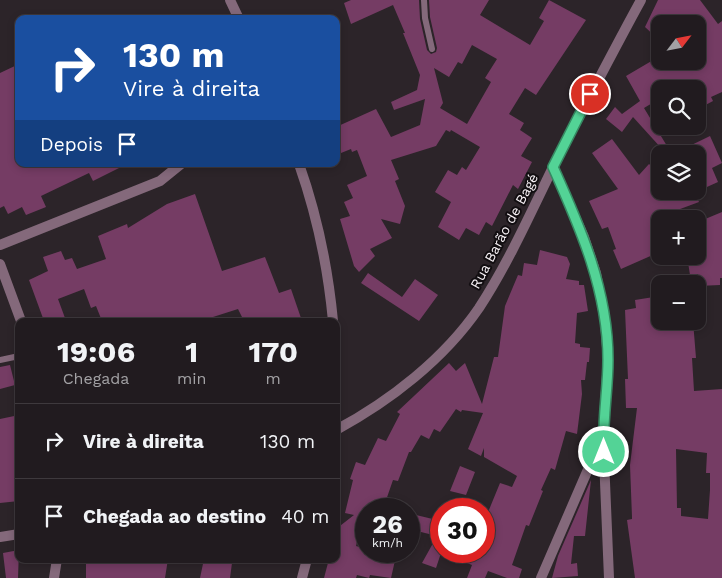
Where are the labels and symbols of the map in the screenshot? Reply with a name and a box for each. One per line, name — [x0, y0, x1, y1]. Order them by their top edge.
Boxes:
north arrow — [651, 15, 706, 70]
pin — [569, 73, 611, 115]
street label: Rua Barão de Bagé — [467, 171, 541, 291]
position arrow — [577, 425, 629, 477]
speed limit sign: 30 — [430, 498, 495, 563]

